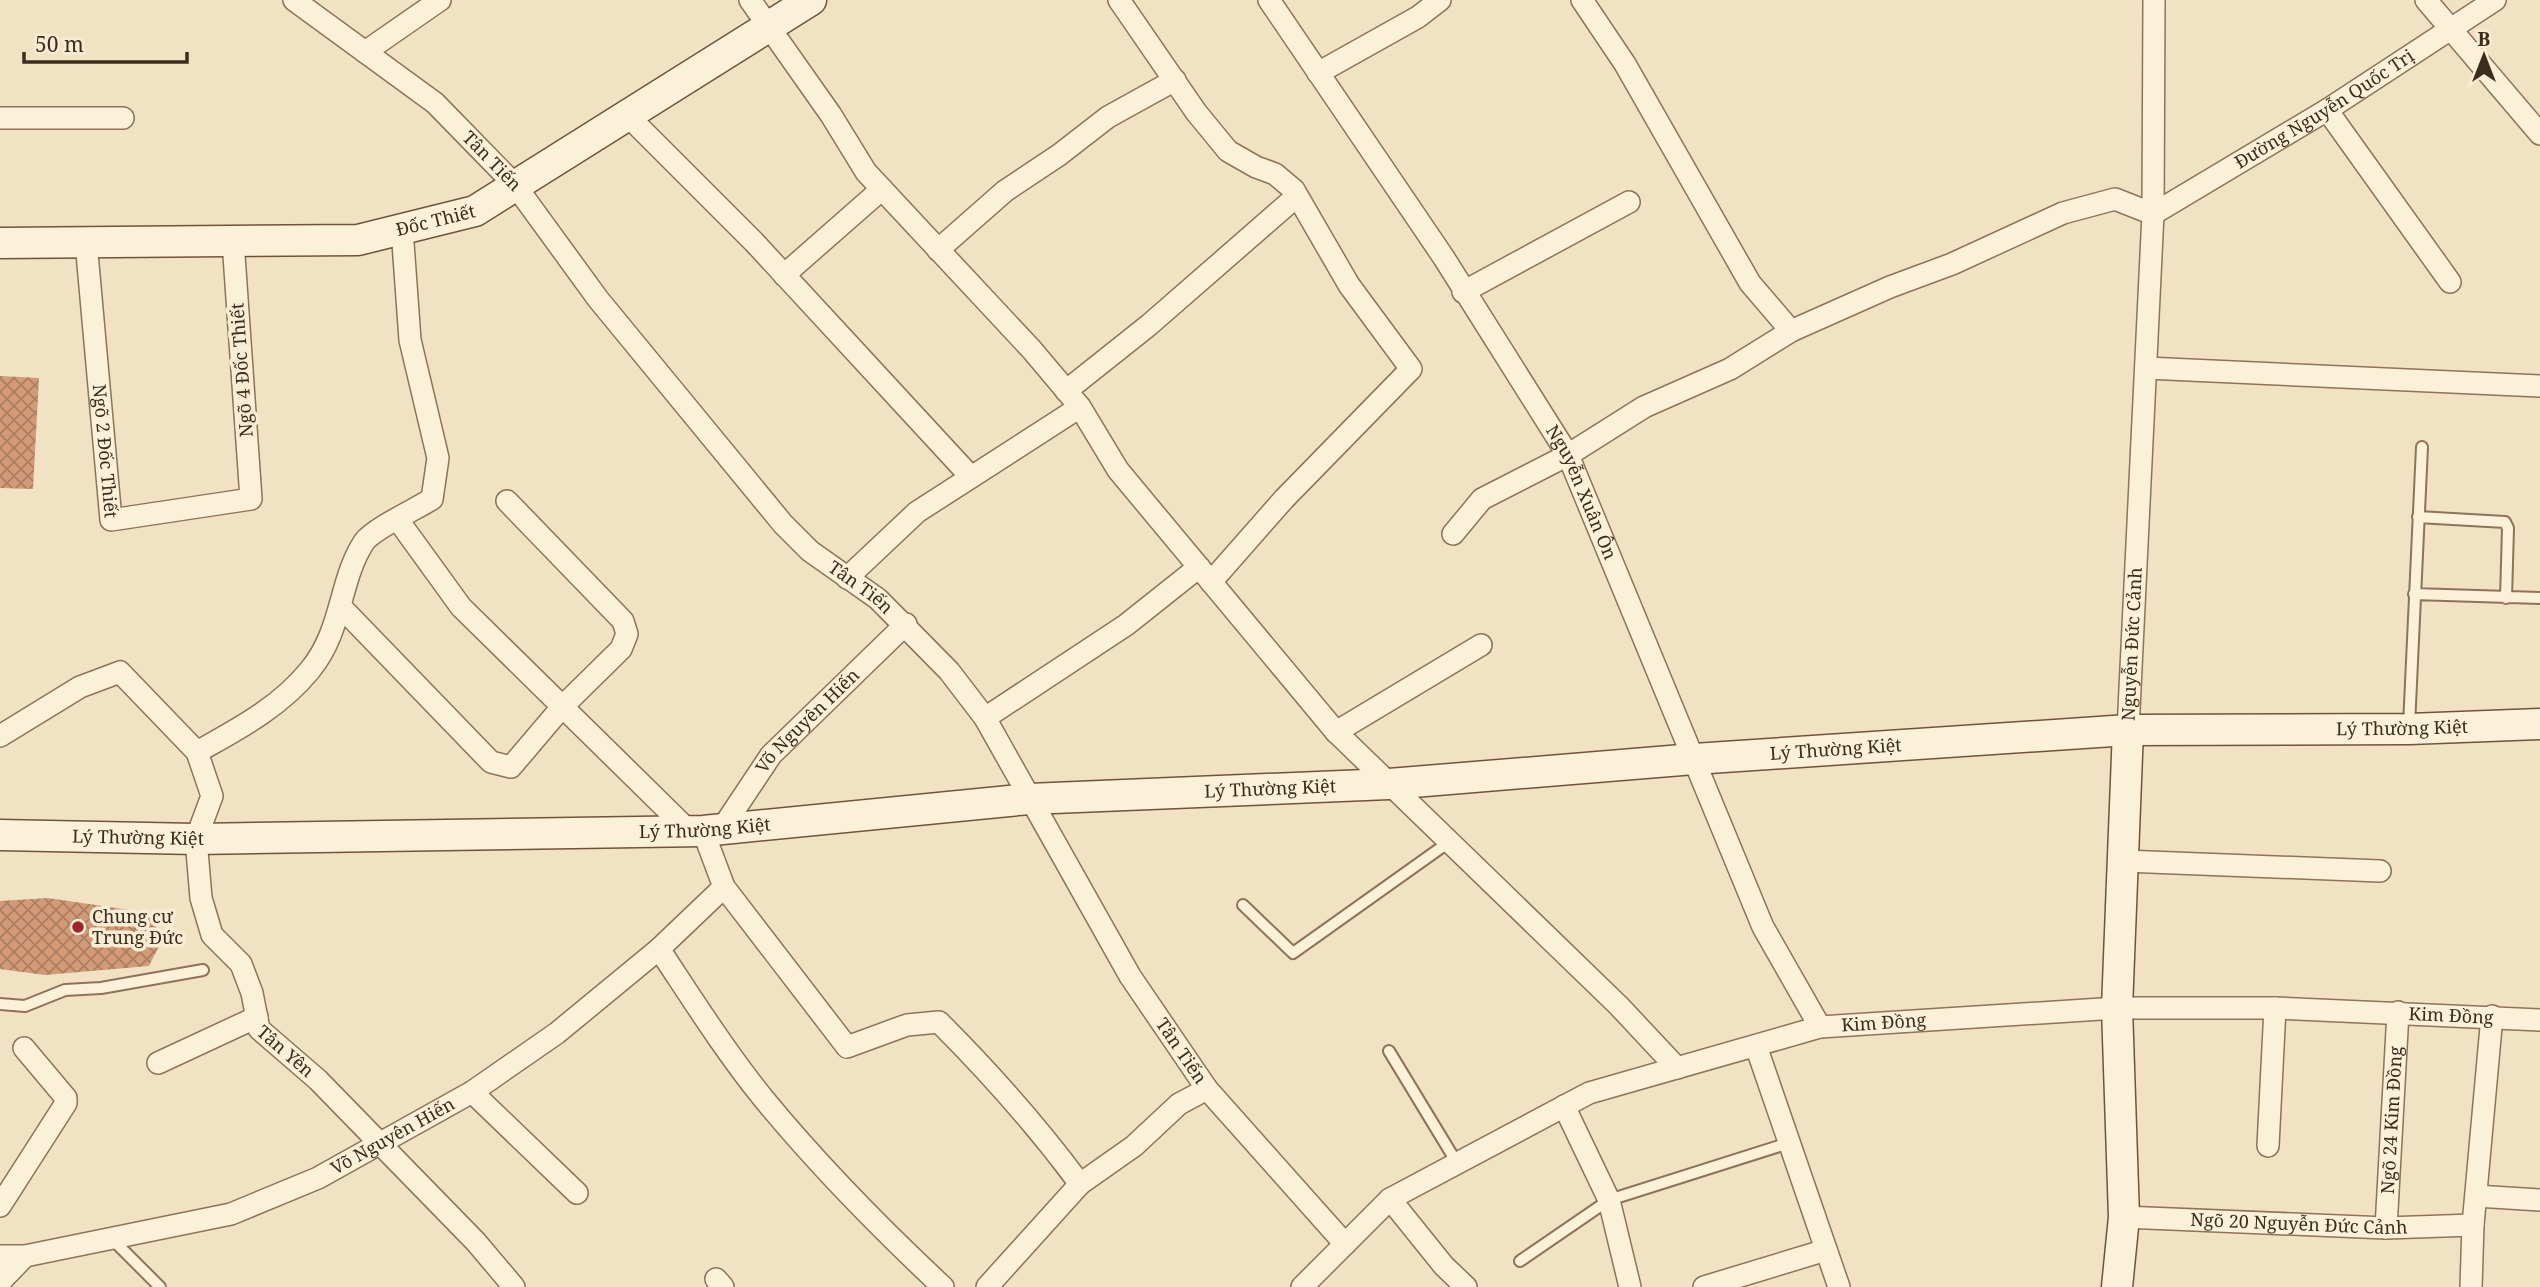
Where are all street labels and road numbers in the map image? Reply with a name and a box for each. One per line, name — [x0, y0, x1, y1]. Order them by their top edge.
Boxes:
street label: Đường Nguyễn Quốc Trị — [2230, 43, 2418, 174]
street label: Tân Tiến — [458, 125, 528, 196]
street label: Đốc Thiết — [393, 198, 478, 241]
street label: Ngõ 4 Đốc Thiết — [224, 302, 258, 438]
street label: Ngõ 2 Đốc Thiết — [88, 383, 124, 519]
street label: Nguyễn Xuân Ôn — [1541, 420, 1623, 563]
street label: Tân Tiến — [824, 555, 899, 619]
street label: Nguyễn Đức Cảnh — [2115, 567, 2147, 722]
street label: Võ Nguyên Hiến — [749, 662, 864, 777]
street label: Lý Thường Kiệt — [2336, 714, 2468, 740]
street label: Lý Thường Kiệt — [1769, 732, 1902, 765]
street label: Lý Thường Kiệt — [1204, 773, 1336, 803]
street label: Lý Thường Kiệt — [639, 811, 772, 843]
street label: Lý Thường Kiệt — [72, 823, 204, 850]
street label: Kim Đồng — [2408, 1001, 2494, 1029]
street label: Kim Đồng — [1841, 1007, 1927, 1037]
street label: Tân Tiến — [1151, 1013, 1213, 1089]
street label: Tân Yên — [252, 1019, 320, 1082]
street label: Ngõ 24 Kim Đồng — [2375, 1045, 2407, 1195]
street label: Võ Nguyên Hiến — [326, 1091, 459, 1180]
street label: Ngõ 20 Nguyễn Đức Cảnh — [2190, 1207, 2408, 1239]

